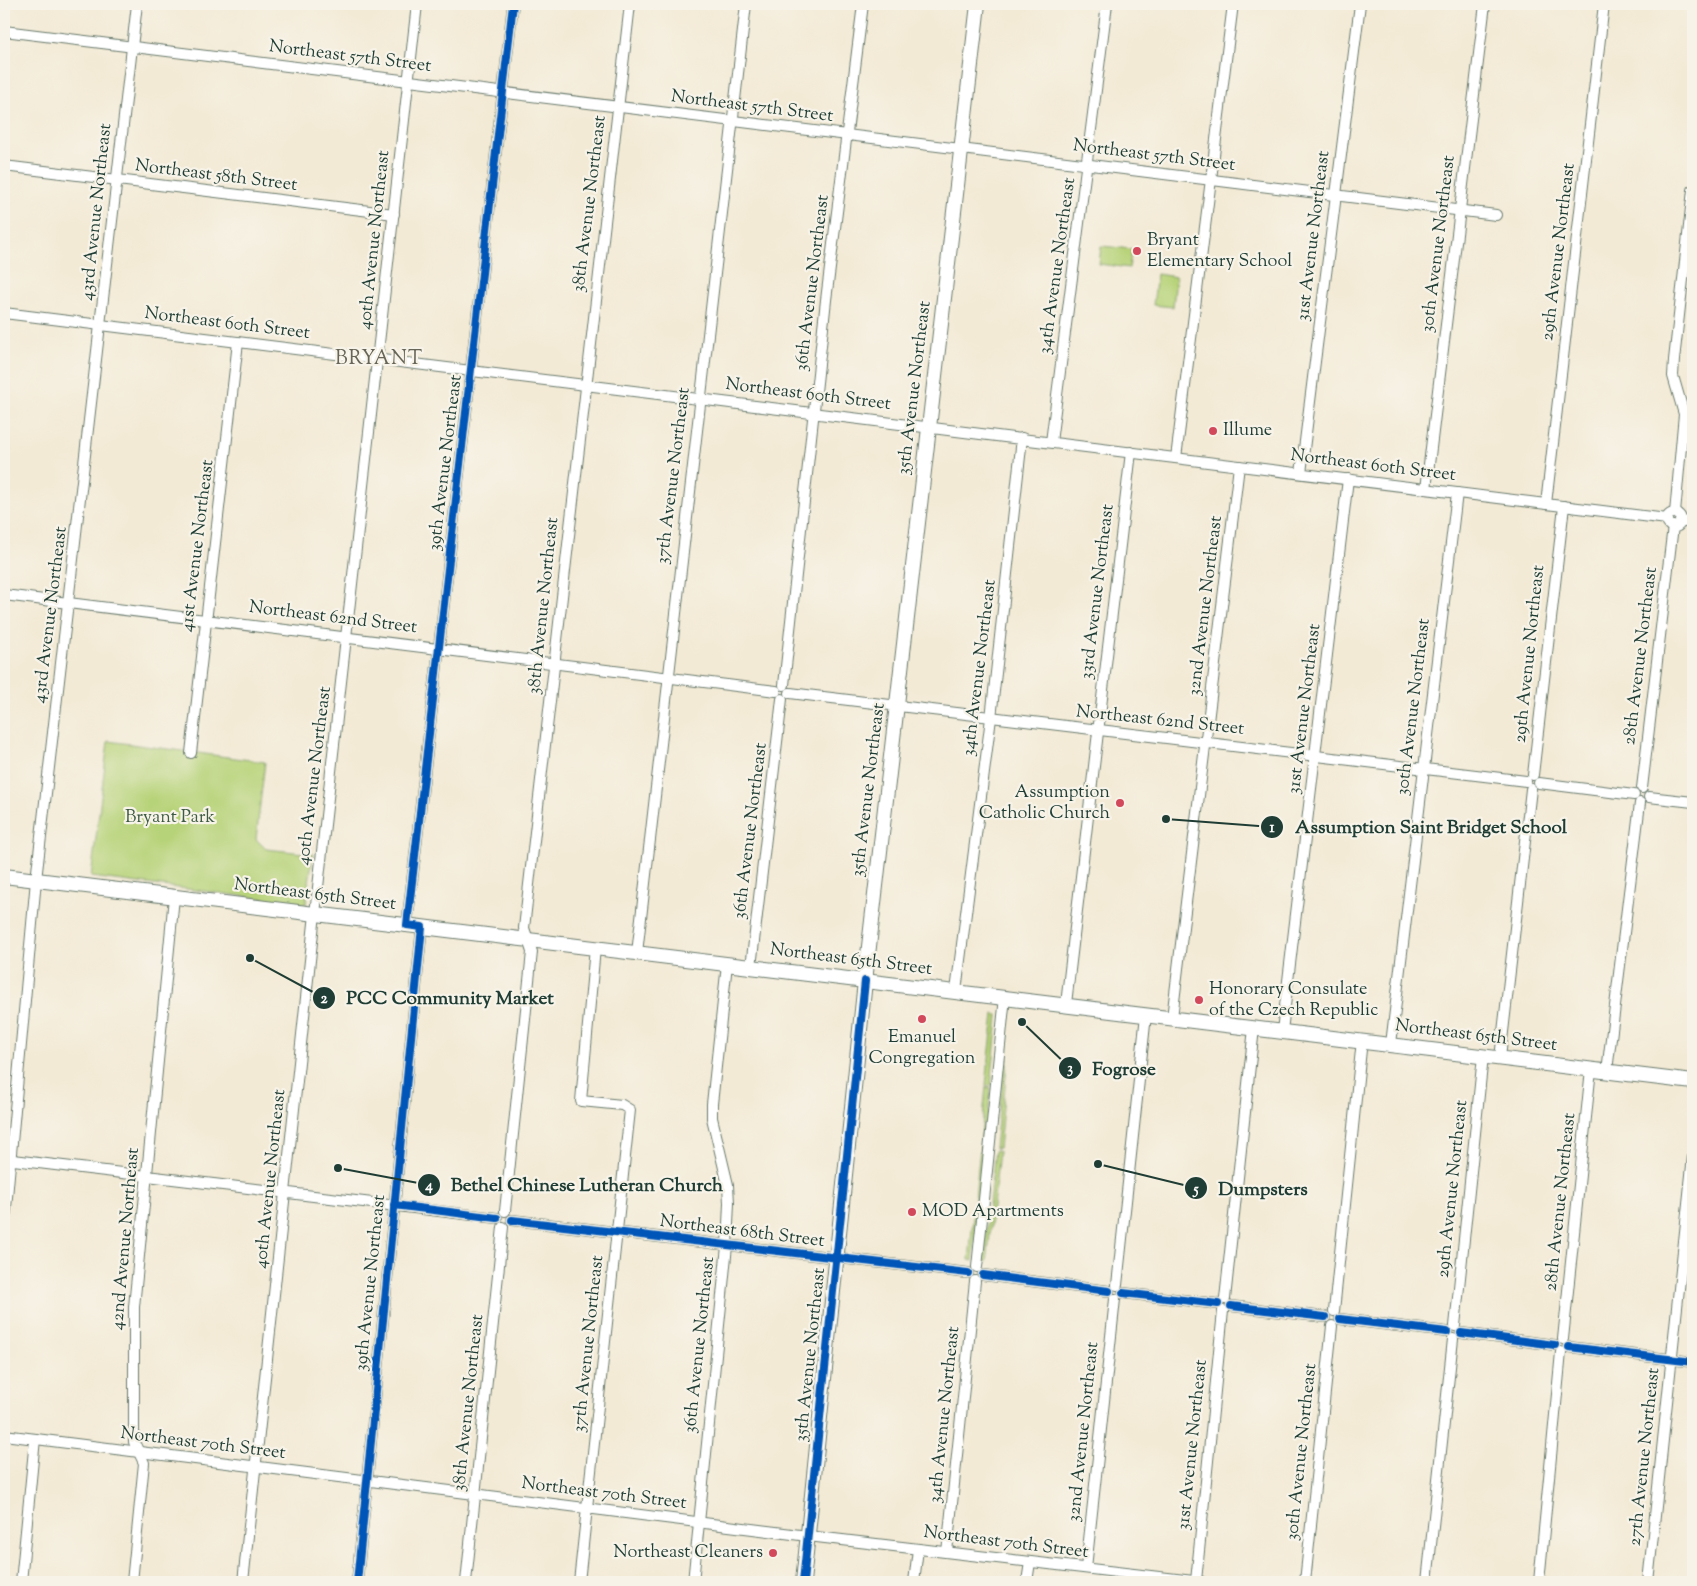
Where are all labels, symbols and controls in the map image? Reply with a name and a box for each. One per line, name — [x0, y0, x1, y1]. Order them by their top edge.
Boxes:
street label: Northeast 57th Street — [267, 34, 433, 80]
street label: Northeast 57th Street — [669, 84, 835, 130]
street label: 38th Avenue Northeast — [566, 114, 614, 294]
street label: 43rd Avenue Northeast — [75, 122, 119, 302]
street label: Northeast 57th Street — [1071, 133, 1237, 179]
street label: 40th Avenue Northeast — [353, 149, 397, 331]
street label: 31st Avenue Northeast — [1291, 149, 1337, 323]
street label: Northeast 58th Street — [133, 153, 299, 199]
street label: 30th Avenue Northeast — [1415, 154, 1463, 334]
street label: 29th Avenue Northeast — [1535, 162, 1583, 342]
street label: 34th Avenue Northeast — [1033, 176, 1083, 356]
street label: 36th Avenue Northeast — [789, 193, 837, 373]
place label: Bryant Elementary School — [1147, 228, 1292, 275]
marker: Bryant Elementary School — [1131, 245, 1143, 257]
street label: 35th Avenue Northeast — [891, 300, 939, 476]
street label: Northeast 60th Street — [143, 301, 311, 347]
district label: BRYANT — [335, 345, 423, 374]
street label: Northeast 60th Street — [724, 372, 892, 418]
street label: 39th Avenue Northeast — [422, 373, 470, 553]
street label: 37th Avenue Northeast — [650, 386, 698, 566]
place label: Illume — [1223, 418, 1272, 444]
marker: Illume — [1207, 425, 1219, 437]
street label: Northeast 60th Street — [1289, 443, 1457, 489]
street label: 41st Avenue Northeast — [175, 458, 221, 634]
street label: 33rd Avenue Northeast — [1074, 503, 1122, 681]
street label: 32nd Avenue Northeast — [1182, 514, 1230, 698]
street label: 38th Avenue Northeast — [522, 516, 566, 696]
street label: 43rd Avenue Northeast — [27, 525, 75, 705]
street label: 29th Avenue Northeast — [1508, 564, 1552, 744]
street label: 28th Avenue Northeast — [1617, 566, 1665, 746]
street label: 34th Avenue Northeast — [956, 578, 1004, 758]
street label: Northeast 62nd Street — [247, 595, 419, 641]
street label: 30th Avenue Northeast — [1390, 617, 1438, 797]
street label: 31st Avenue Northeast — [1282, 622, 1328, 796]
street label: 40th Avenue Northeast — [291, 685, 339, 867]
street label: Northeast 62nd Street — [1075, 699, 1245, 743]
street label: 35th Avenue Northeast — [845, 702, 893, 878]
street label: 36th Avenue Northeast — [727, 741, 775, 921]
place label: Assumption Catholic Church — [979, 780, 1110, 827]
marker: Assumption Catholic Church — [1114, 797, 1126, 809]
park label: Bryant Park — [125, 805, 215, 831]
callout: Assumption Saint Bridget School — [1260, 810, 1577, 844]
text: Assumption Saint Bridget School — [1295, 815, 1568, 842]
text: 1 — [1269, 818, 1275, 839]
street label: Northeast 65th Street — [232, 872, 398, 918]
street label: Northeast 65th Street — [768, 937, 934, 983]
place label: Honorary Consulate of the Czech Republic — [1209, 977, 1378, 1024]
callout: PCC Community Market — [312, 981, 564, 1015]
text: PCC Community Market — [346, 986, 554, 1013]
text: 2 — [320, 989, 328, 1010]
marker: Honorary Consulate of the Czech Republic — [1193, 994, 1205, 1006]
marker: Emanuel Congregation — [916, 1013, 928, 1025]
street label: Northeast 65th Street — [1393, 1013, 1559, 1059]
place label: Emanuel Congregation — [869, 1025, 976, 1072]
callout: Fogrose — [1057, 1051, 1166, 1085]
text: Fogrose — [1092, 1057, 1156, 1084]
text: 3 — [1067, 1059, 1073, 1080]
street label: 40th Avenue Northeast — [249, 1088, 293, 1270]
street label: 29th Avenue Northeast — [1431, 1099, 1475, 1279]
street label: 28th Avenue Northeast — [1539, 1112, 1583, 1292]
street label: 42nd Avenue Northeast — [105, 1147, 147, 1331]
callout: Bethel Chinese Lutheran Church — [416, 1168, 734, 1202]
callout: Dumpsters — [1183, 1171, 1318, 1205]
text: Bethel Chinese Lutheran Church — [451, 1173, 724, 1200]
text: 4 — [424, 1176, 433, 1197]
text: Dumpsters — [1218, 1177, 1308, 1204]
text: 5 — [1192, 1180, 1199, 1201]
street label: 39th Avenue Northeast — [349, 1193, 393, 1373]
place label: MOD Apartments — [922, 1199, 1064, 1225]
marker: MOD Apartments — [906, 1206, 918, 1218]
street label: Northeast 68th Street — [658, 1209, 826, 1255]
street label: 37th Avenue Northeast — [567, 1254, 611, 1434]
street label: 36th Avenue Northeast — [678, 1255, 722, 1435]
street label: 35th Avenue Northeast — [789, 1267, 833, 1443]
street label: 38th Avenue Northeast — [447, 1313, 491, 1493]
street label: 34th Avenue Northeast — [923, 1325, 967, 1505]
street label: 32nd Avenue Northeast — [1062, 1340, 1106, 1524]
street label: 31st Avenue Northeast — [1171, 1358, 1215, 1532]
street label: 30th Avenue Northeast — [1280, 1362, 1324, 1542]
street label: 27th Avenue Northeast — [1623, 1367, 1667, 1547]
street label: Northeast 70th Street — [119, 1421, 287, 1467]
street label: Northeast 70th Street — [520, 1471, 688, 1517]
street label: Northeast 70th Street — [922, 1520, 1090, 1566]
place label: Northeast Cleaners — [613, 1540, 763, 1566]
marker: Northeast Cleaners — [767, 1547, 779, 1559]

